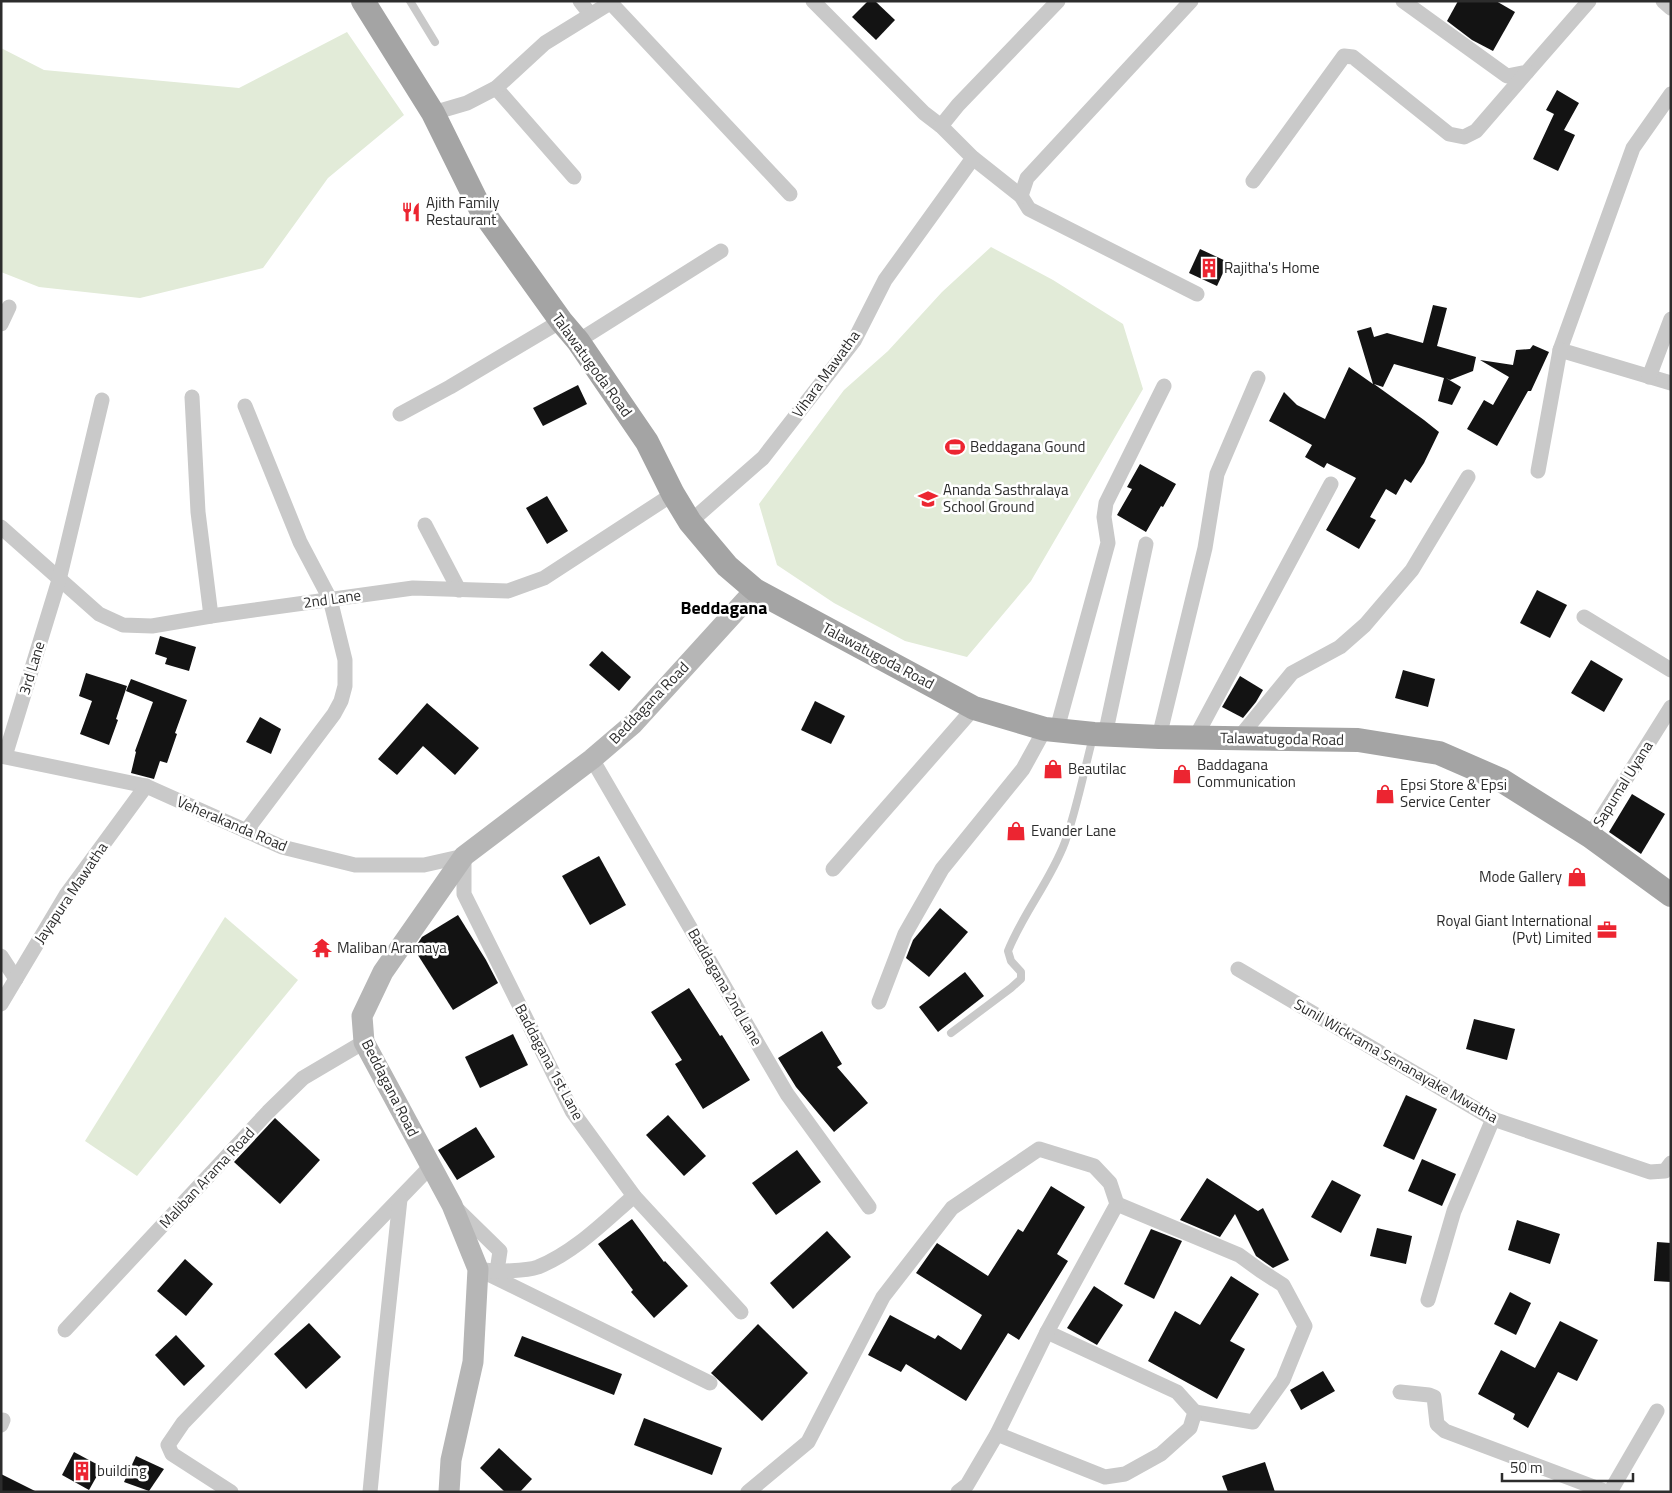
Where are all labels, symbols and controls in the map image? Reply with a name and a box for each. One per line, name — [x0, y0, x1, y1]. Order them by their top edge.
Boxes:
place label: Ajith Family Restaurant — [426, 191, 500, 231]
restaurant icon: Ajith Family Restaurant — [400, 201, 422, 223]
place label: Rajitha's Home — [1224, 256, 1320, 279]
building icon: Rajitha's Home — [1198, 257, 1220, 279]
street label: Talawatugoda Road — [547, 308, 638, 422]
street label: Vihara Mawatha — [786, 325, 866, 422]
place label: Beddagana Gound — [970, 435, 1085, 458]
sports icon: Beddagana Gound — [944, 436, 966, 458]
place label: Ananda Sasthralaya School Ground — [943, 478, 1069, 518]
school or university icon: Ananda Sasthralaya School Ground — [917, 488, 939, 510]
street label: 2nd Lane — [302, 583, 362, 614]
district label: Beddagana — [680, 594, 768, 621]
street label: Talawatugoda Road — [818, 616, 938, 695]
street label: 3rd Lane — [12, 638, 51, 697]
street label: Beddagana Road — [603, 656, 694, 749]
street label: Talawatugoda Road — [1220, 726, 1344, 751]
street label: Sapumal Uyana — [1587, 736, 1659, 831]
place label: Baddagana Communication — [1197, 753, 1296, 793]
place label: Beautilac — [1068, 757, 1126, 780]
shop icon: Beautilac — [1042, 758, 1064, 780]
shop icon: Baddagana Communication — [1171, 763, 1193, 785]
place label: Epsi Store & Epsi Service Center — [1400, 773, 1507, 813]
shop icon: Epsi Store & Epsi Service Center — [1374, 783, 1396, 805]
street label: Veherakanda Road — [173, 790, 291, 857]
place label: Evander Lane — [1031, 819, 1116, 842]
shop icon: Evander Lane — [1005, 820, 1027, 842]
street label: Jayapura Mawatha — [28, 837, 113, 948]
place label: Mode Gallery — [1479, 865, 1562, 888]
shop icon: Mode Gallery — [1566, 866, 1588, 888]
place label: Royal Giant International (Pvt) Limited — [1436, 909, 1592, 949]
office icon: Royal Giant International (Pvt) Limited — [1596, 919, 1618, 941]
street label: Baddagana 2nd Lane — [682, 924, 768, 1050]
place label: Maliban Aramaya — [337, 936, 447, 959]
temple icon: Maliban Aramaya — [311, 937, 333, 959]
street label: Sunil Wickrama Senanayake Mwatha — [1290, 993, 1503, 1129]
street label: Baddagana 1st Lane — [509, 1000, 590, 1124]
street label: Beddagana Road — [356, 1035, 425, 1141]
street label: Maliban Arama Road — [154, 1122, 260, 1233]
scale bar — [1502, 1450, 1633, 1482]
text: 50 m — [1510, 1456, 1543, 1479]
place label: building — [97, 1459, 147, 1482]
building icon: building — [71, 1460, 93, 1482]

